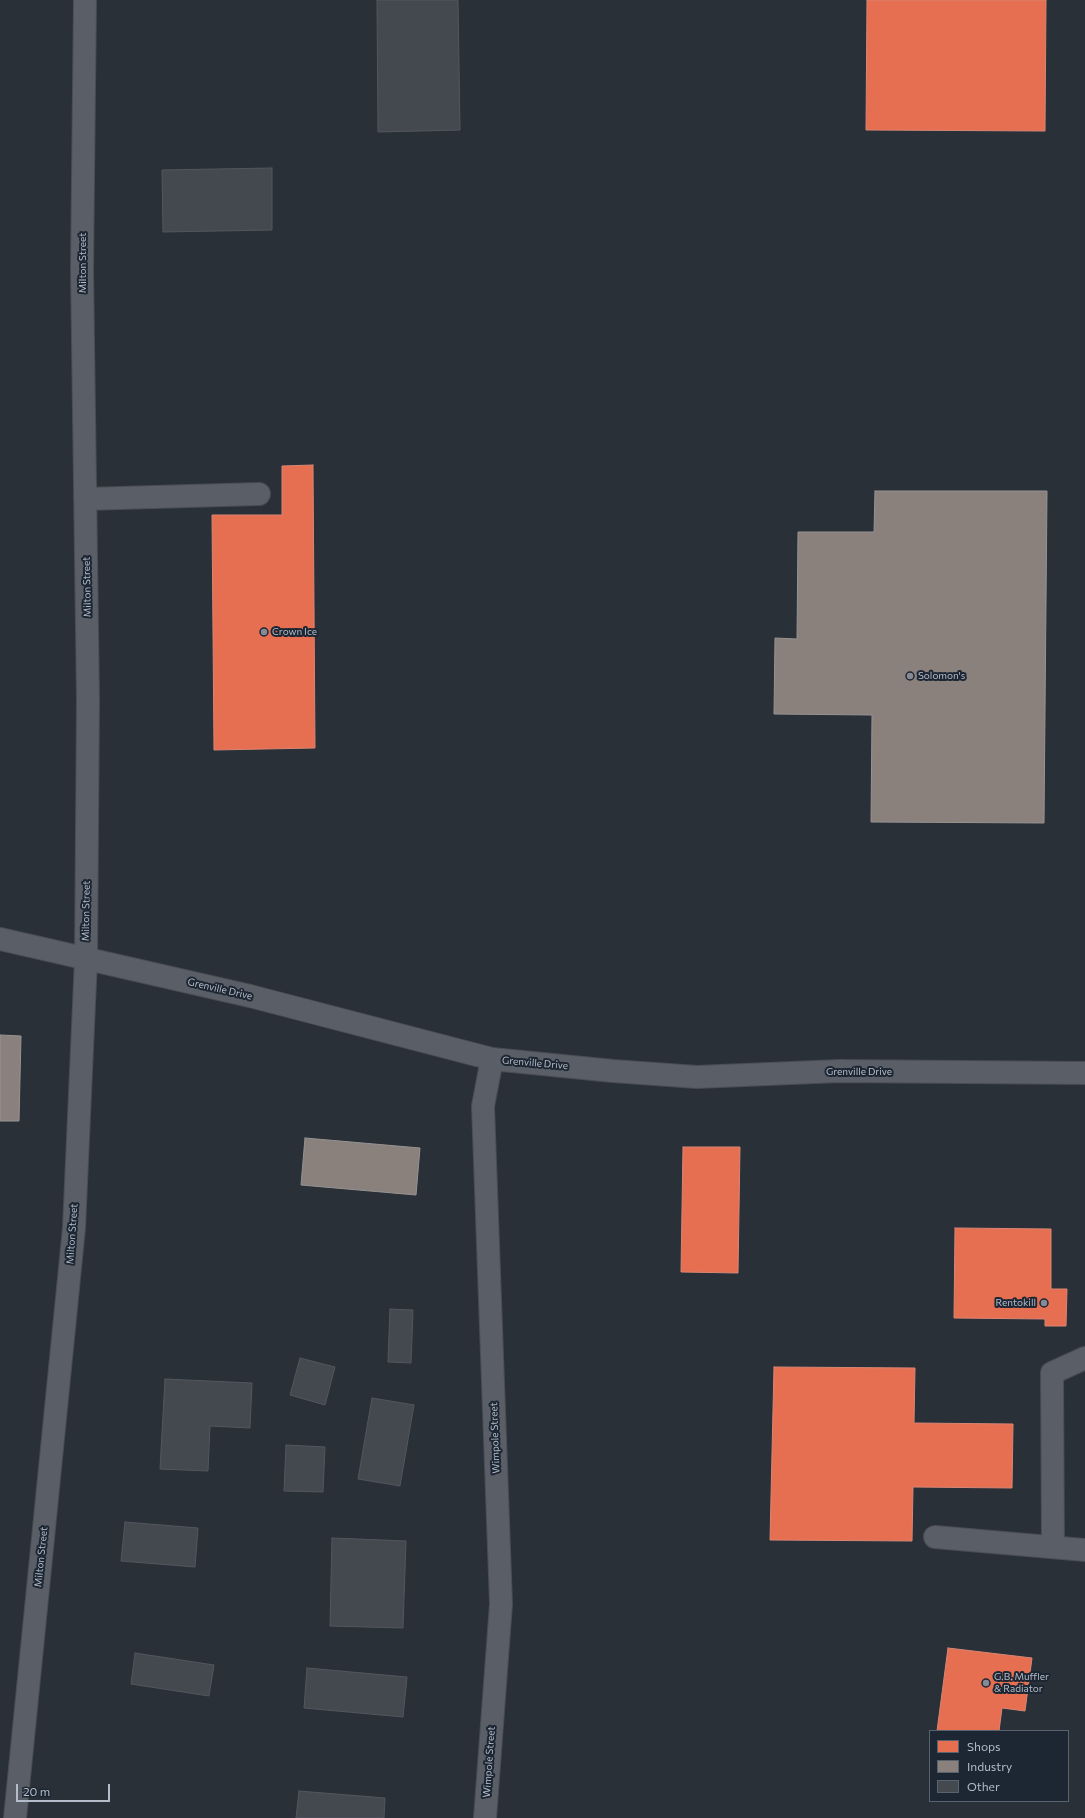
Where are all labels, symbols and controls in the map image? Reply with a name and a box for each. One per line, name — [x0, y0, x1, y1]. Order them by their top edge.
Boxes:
street label: Milton Street — [77, 233, 89, 293]
street label: Milton Street — [80, 557, 94, 617]
place label: Crown Ice — [272, 626, 317, 638]
marker: Crown Ice — [259, 627, 269, 637]
place label: Solomon's — [918, 670, 965, 682]
marker: Solomon's — [905, 671, 915, 681]
street label: Milton Street — [79, 881, 93, 941]
street label: Grenville Drive — [186, 976, 254, 1002]
street label: Grenville Drive — [502, 1054, 568, 1072]
street label: Grenville Drive — [826, 1066, 892, 1078]
street label: Milton Street — [64, 1203, 80, 1265]
place label: Rentokill — [996, 1297, 1036, 1309]
marker: Rentokill — [1039, 1298, 1049, 1308]
street label: Wimpole Street — [488, 1402, 502, 1474]
street label: Milton Street — [32, 1526, 50, 1588]
place label: G.B. Muffler & Radiator — [994, 1671, 1049, 1694]
marker: G.B. Muffler & Radiator — [981, 1678, 991, 1688]
street label: Wimpole Street — [481, 1726, 497, 1798]
legend — [929, 1730, 1069, 1802]
text: Shops — [967, 1739, 1001, 1753]
text: Industry — [967, 1759, 1012, 1773]
scale bar — [18, 1776, 112, 1802]
text: Other — [967, 1779, 1000, 1793]
text: 20 m — [23, 1784, 50, 1798]

